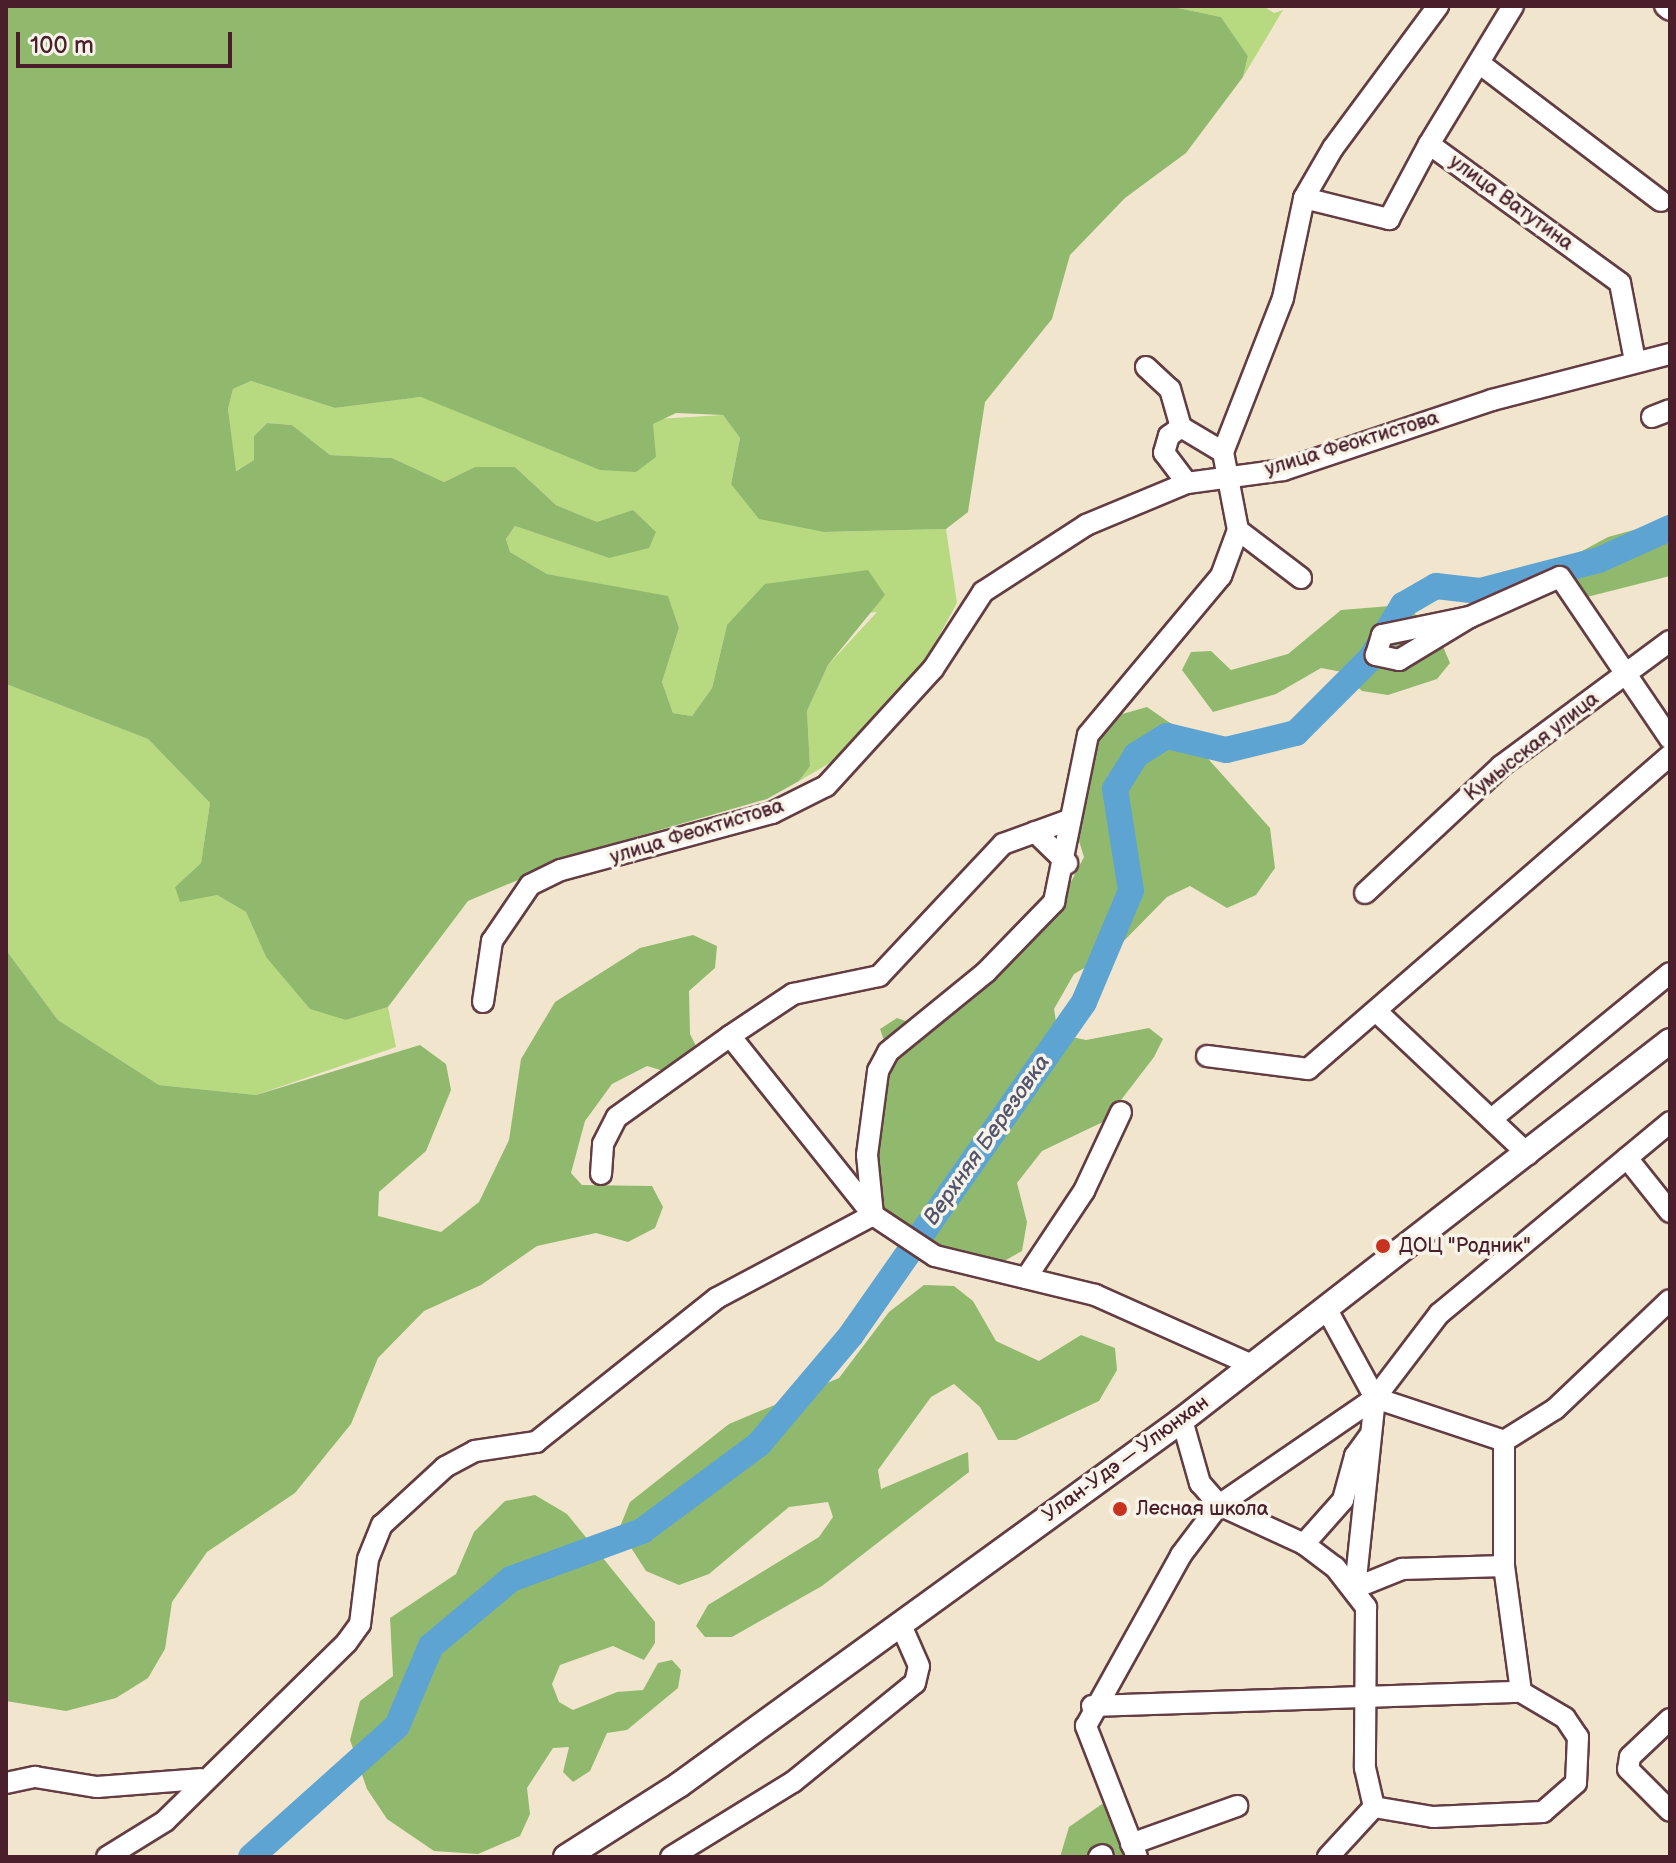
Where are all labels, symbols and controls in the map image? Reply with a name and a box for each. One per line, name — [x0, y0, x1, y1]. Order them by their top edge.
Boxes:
scale bar — [20, 16, 236, 66]
text: 100 m — [30, 31, 94, 60]
street label: улица Ватутина — [1444, 150, 1578, 256]
street label: улица Феоктистова — [1262, 406, 1442, 482]
street label: Кумысская улица — [1460, 687, 1604, 807]
street label: улица Феоктистова — [607, 794, 787, 870]
water label: Верхняя Березовка — [918, 1050, 1056, 1230]
place label: ДОЦ "Родник" — [1399, 1234, 1531, 1258]
marker: ДОЦ "Родник" — [1374, 1237, 1392, 1255]
street label: Улан-Удэ — Улюнхан — [1038, 1390, 1214, 1528]
place label: Лесная школа — [1136, 1497, 1268, 1521]
marker: Лесная школа — [1111, 1500, 1129, 1518]

